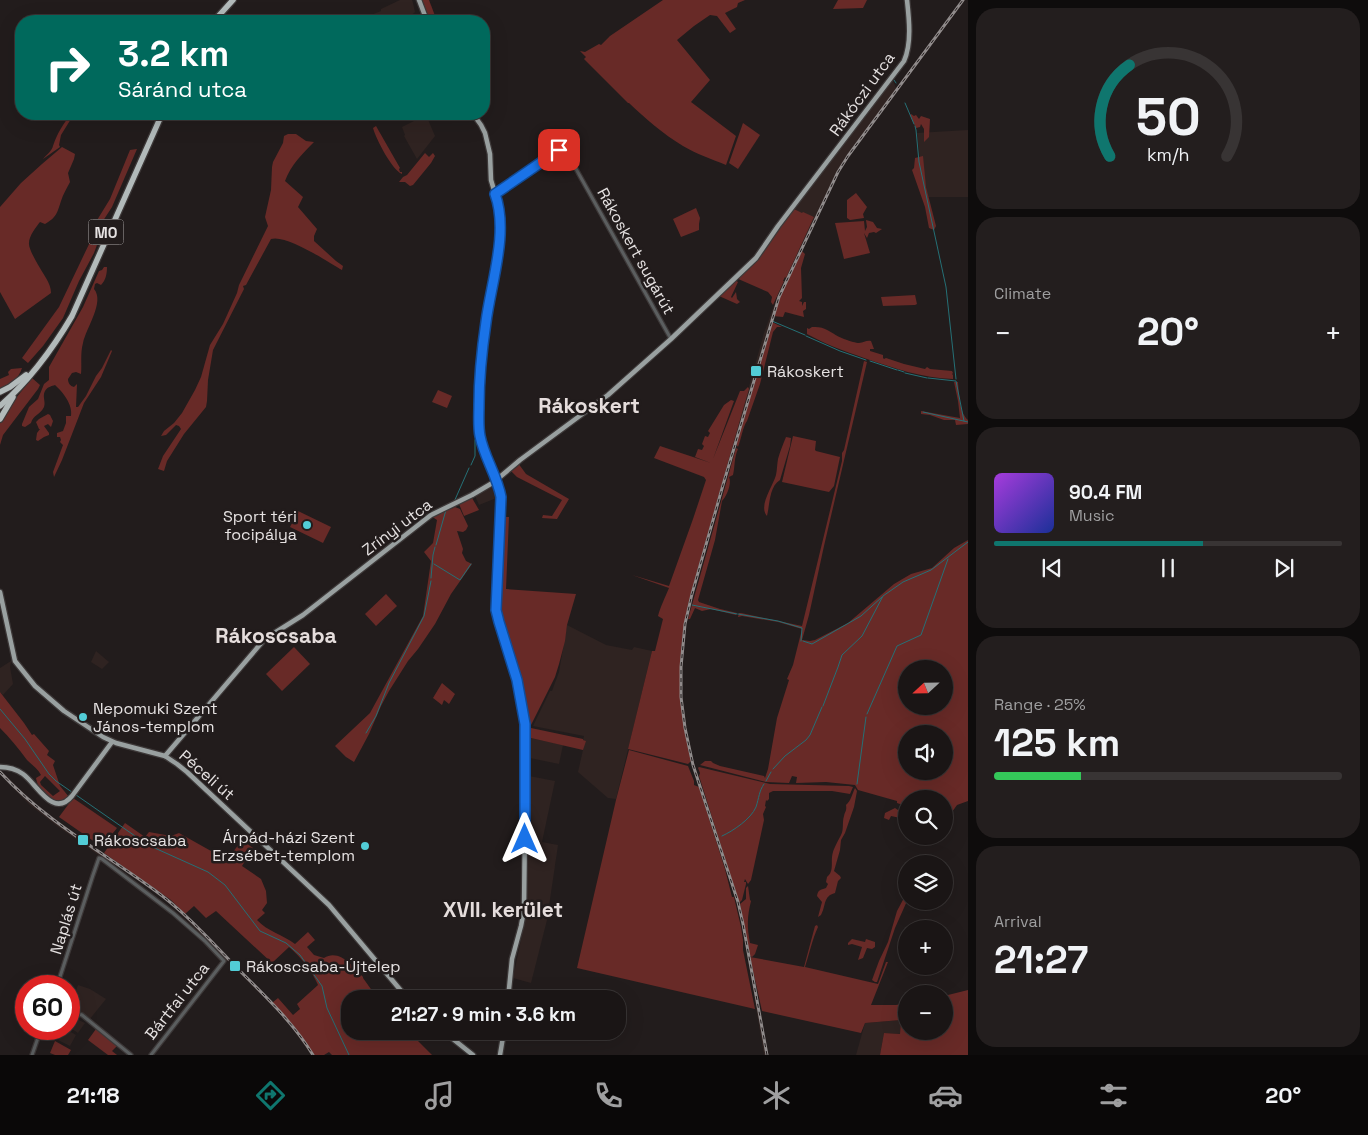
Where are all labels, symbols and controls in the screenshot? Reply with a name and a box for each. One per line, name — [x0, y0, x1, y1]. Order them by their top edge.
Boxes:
text: 3.2 km — [118, 32, 229, 76]
icon: right — [35, 35, 100, 100]
street label: Rákóczi utca — [825, 48, 899, 140]
text: Sáránd utca — [118, 75, 247, 103]
text: 50 — [1136, 84, 1200, 150]
pin — [538, 129, 580, 171]
icon: arrive — [545, 136, 573, 164]
text: km/h — [1147, 143, 1189, 166]
street label: Rákoskert sugárút — [592, 184, 680, 318]
road number: M0 — [88, 220, 124, 244]
text: Climate — [994, 283, 1051, 304]
text: 20° — [1137, 308, 1199, 356]
text: − — [994, 315, 1011, 351]
text: + — [1325, 315, 1342, 351]
place label: Rákoskert — [767, 361, 844, 382]
marker: Rákoskert — [749, 364, 763, 378]
district label: Rákoskert — [538, 392, 640, 419]
text: 90.4 FM — [1069, 480, 1142, 505]
street label: Zrínyi utca — [358, 494, 436, 560]
text: Music — [1069, 505, 1115, 526]
place label: Sport téri focipálya — [223, 506, 297, 545]
marker: Sport téri focipálya — [301, 519, 313, 531]
icon: previous — [1038, 554, 1066, 582]
icon: pause — [1154, 554, 1182, 582]
icon: next — [1270, 554, 1298, 582]
district label: Rákoscsaba — [215, 622, 337, 649]
north arrow — [898, 660, 952, 715]
map controls — [898, 660, 953, 1040]
text: Range · 25% — [994, 694, 1086, 715]
place label: Nepomuki Szent János-templom — [93, 698, 218, 737]
marker: Nepomuki Szent János-templom — [77, 711, 89, 723]
text: 125 km — [994, 719, 1120, 767]
button: sound — [898, 725, 953, 780]
street label: Péceli út — [175, 745, 239, 805]
button: search — [898, 790, 953, 845]
position arrow — [498, 812, 550, 864]
place label: Árpád-házi Szent Erzsébet-templom — [212, 827, 355, 866]
place label: Rákoscsaba — [94, 830, 186, 851]
marker: Rákoscsaba — [76, 833, 90, 847]
marker: Árpád-házi Szent Erzsébet-templom — [359, 840, 371, 852]
button: layers — [898, 855, 953, 910]
street label: Naplás út — [45, 881, 87, 957]
district label: XVII. kerület — [443, 896, 563, 923]
text: Arrival — [994, 911, 1042, 932]
button: + — [898, 920, 953, 975]
text: 21:27 — [994, 936, 1088, 984]
place label: Rákoscsaba-Újtelep — [246, 956, 400, 977]
street label: Bártfai utca — [140, 958, 214, 1044]
marker: Rákoscsaba-Újtelep — [228, 959, 242, 973]
speed limit sign: 60 — [15, 975, 80, 1040]
button: − — [898, 985, 953, 1040]
text: 21:27 · 9 min · 3.6 km — [391, 1002, 576, 1027]
icon: directions — [253, 1078, 288, 1113]
icon: music — [422, 1078, 457, 1113]
icon: phone — [591, 1078, 626, 1113]
icon: climate — [759, 1078, 794, 1113]
icon: car — [928, 1078, 963, 1113]
icon: filters — [1096, 1078, 1131, 1113]
text: 21:18 — [67, 1081, 120, 1109]
text: 20° — [1265, 1081, 1301, 1109]

